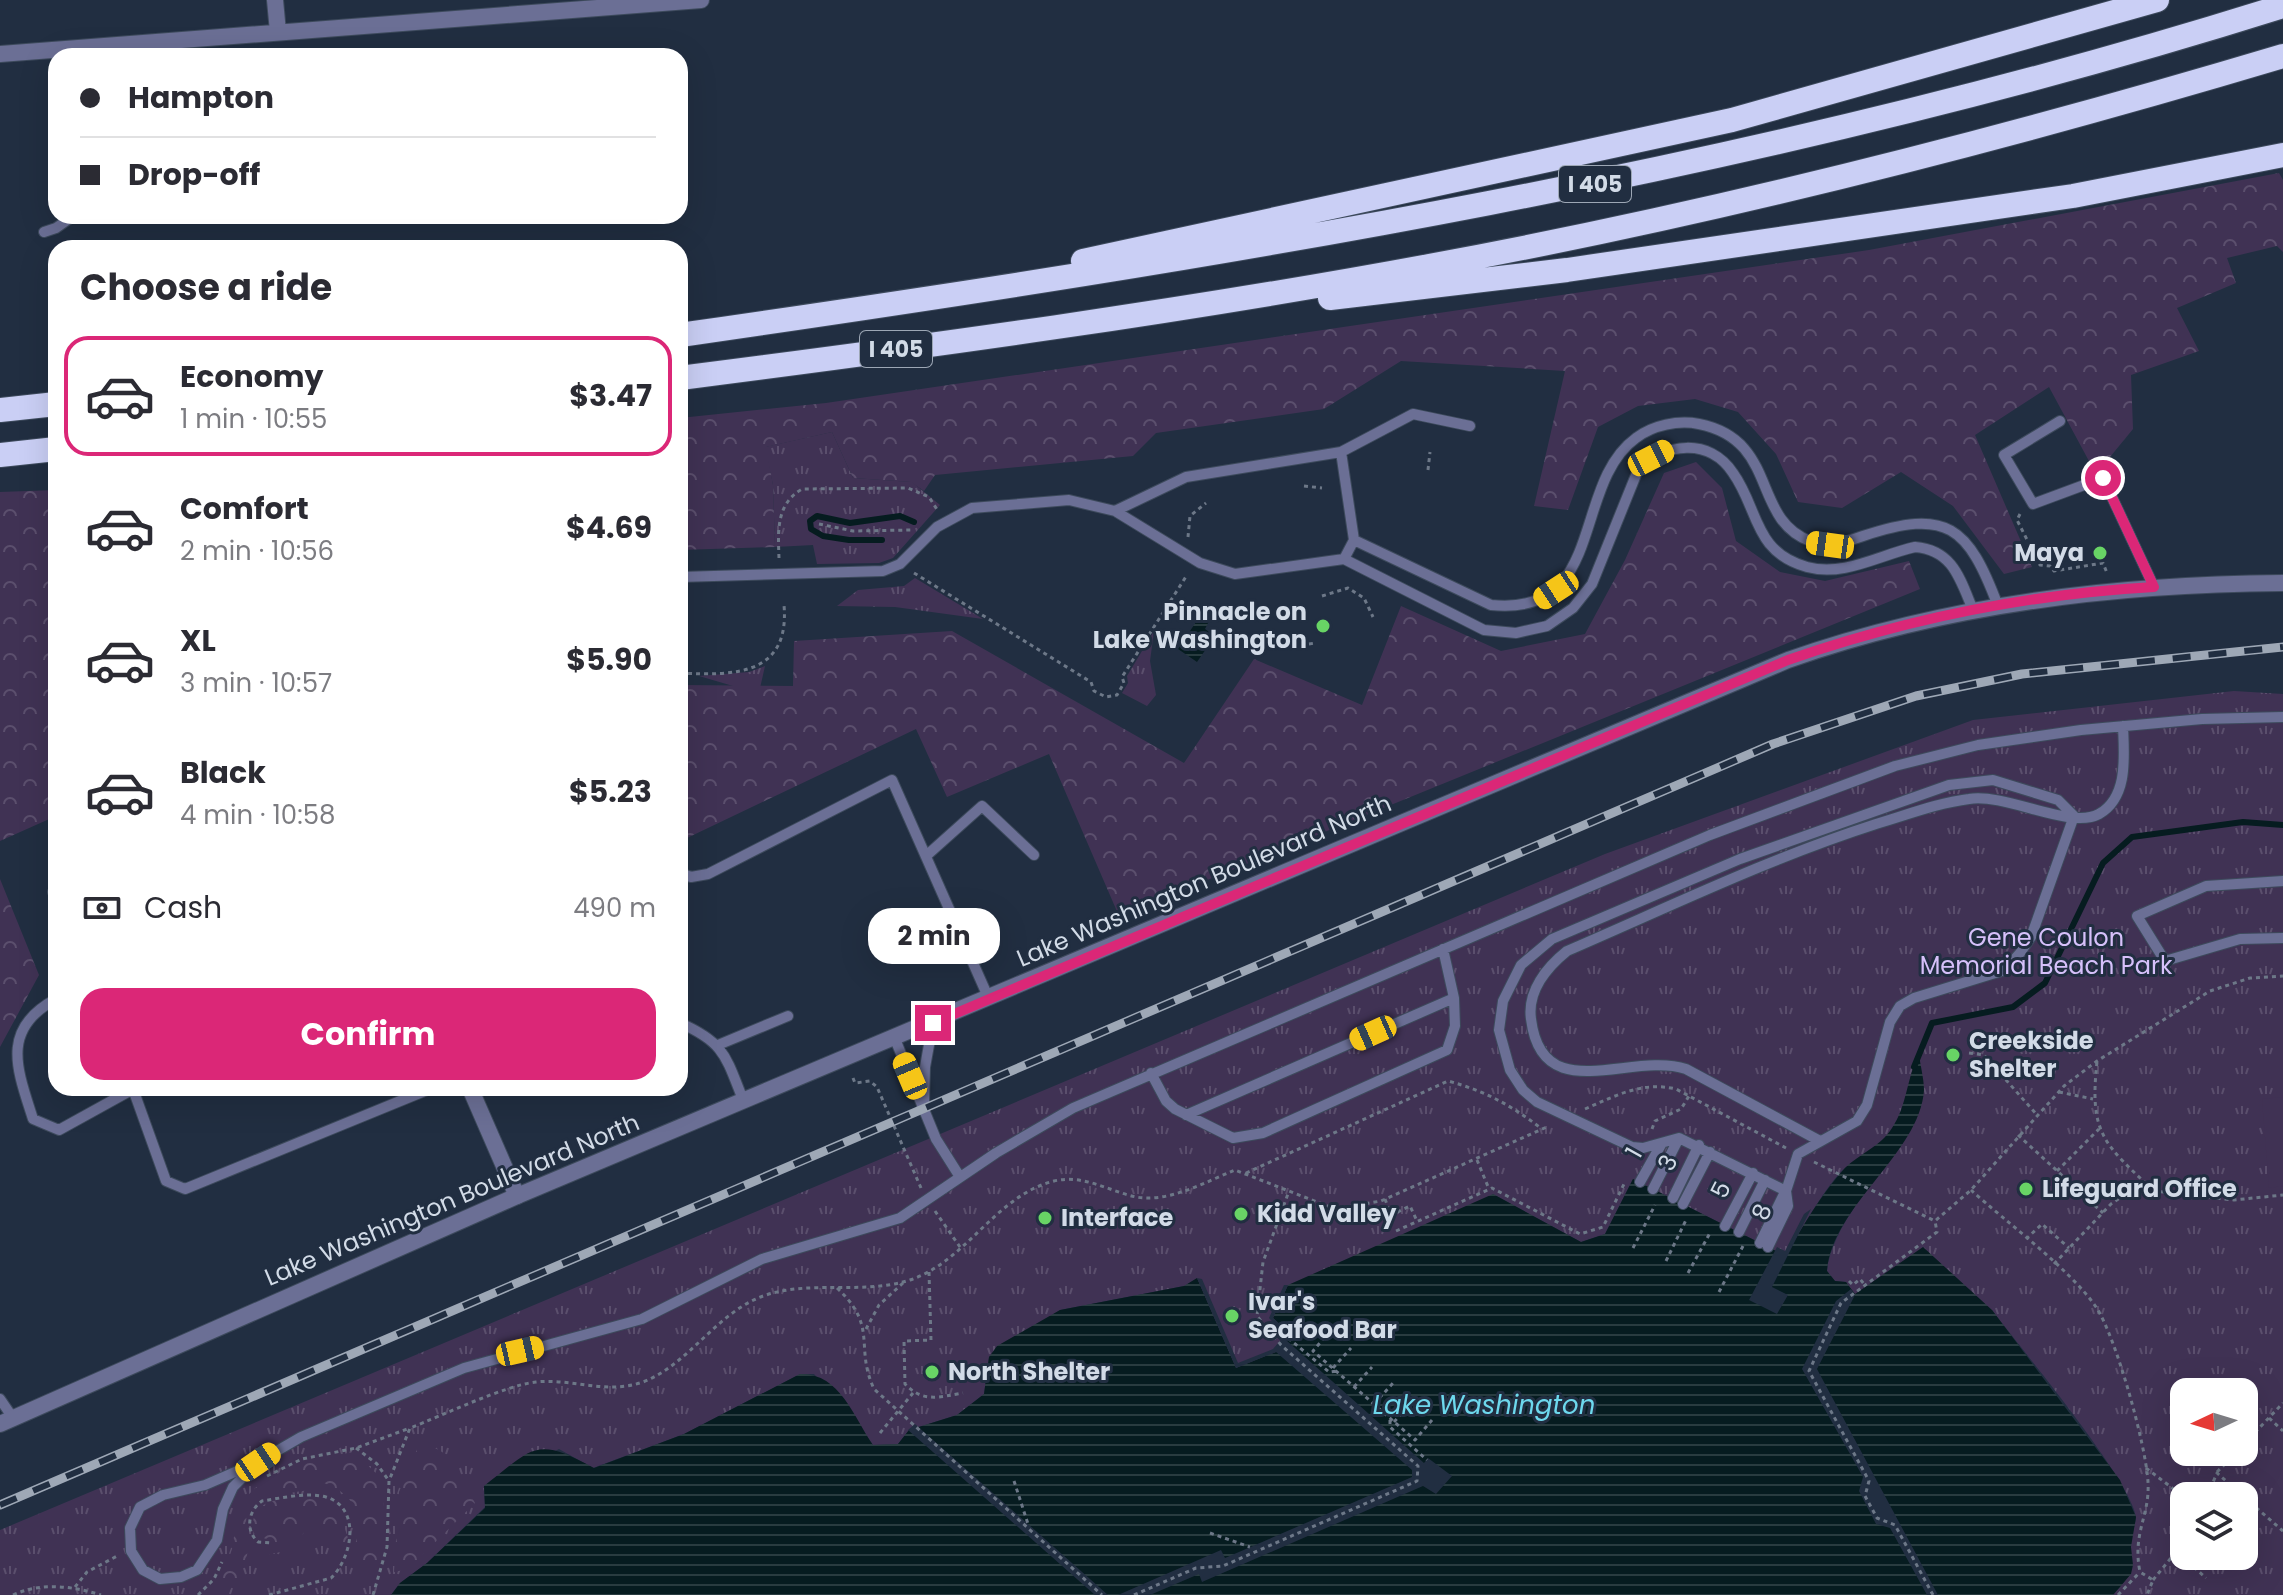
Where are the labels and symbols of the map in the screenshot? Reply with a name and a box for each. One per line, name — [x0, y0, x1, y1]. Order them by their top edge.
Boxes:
road number: I 405 — [1559, 166, 1631, 202]
road number: I 405 — [860, 331, 932, 367]
car — [1624, 436, 1678, 480]
route start — [2085, 460, 2121, 496]
car — [1805, 530, 1855, 560]
place label: Maya — [2014, 536, 2084, 569]
marker: Maya — [2091, 544, 2109, 562]
car — [1529, 567, 1583, 613]
place label: Pinnacle on Lake Washington — [1093, 595, 1307, 656]
marker: Pinnacle on Lake Washington — [1314, 617, 1332, 635]
street label: Lake Washington Boulevard North — [1011, 786, 1396, 975]
callout: 2 min — [867, 907, 999, 963]
park label: Gene Coulon Memorial Beach Park — [1920, 921, 2173, 982]
route end — [915, 1005, 951, 1041]
car — [1346, 1012, 1400, 1054]
place label: Creekside Shelter — [1969, 1024, 2094, 1085]
marker: Creekside Shelter — [1944, 1046, 1962, 1064]
car — [890, 1049, 930, 1103]
street label: Lake Washington Boulevard North — [259, 1105, 644, 1294]
street label: 1 — [1617, 1141, 1650, 1164]
street label: 3 — [1650, 1149, 1685, 1176]
place label: Lifeguard Office — [2042, 1172, 2237, 1205]
street label: 5 — [1702, 1176, 1739, 1204]
marker: Lifeguard Office — [2017, 1180, 2035, 1198]
place label: Kidd Valley — [1257, 1197, 1397, 1230]
street label: 8 — [1743, 1199, 1780, 1225]
place label: Interface — [1061, 1201, 1174, 1234]
marker: Kidd Valley — [1232, 1205, 1250, 1223]
marker: Interface — [1036, 1209, 1054, 1227]
place label: Ivar's Seafood Bar — [1248, 1285, 1397, 1346]
marker: Ivar's Seafood Bar — [1223, 1307, 1241, 1325]
car — [494, 1334, 546, 1368]
place label: North Shelter — [948, 1355, 1110, 1388]
marker: North Shelter — [923, 1363, 941, 1381]
north arrow — [2170, 1378, 2258, 1466]
water label: Lake Washington — [1373, 1387, 1595, 1423]
car — [231, 1439, 285, 1485]

